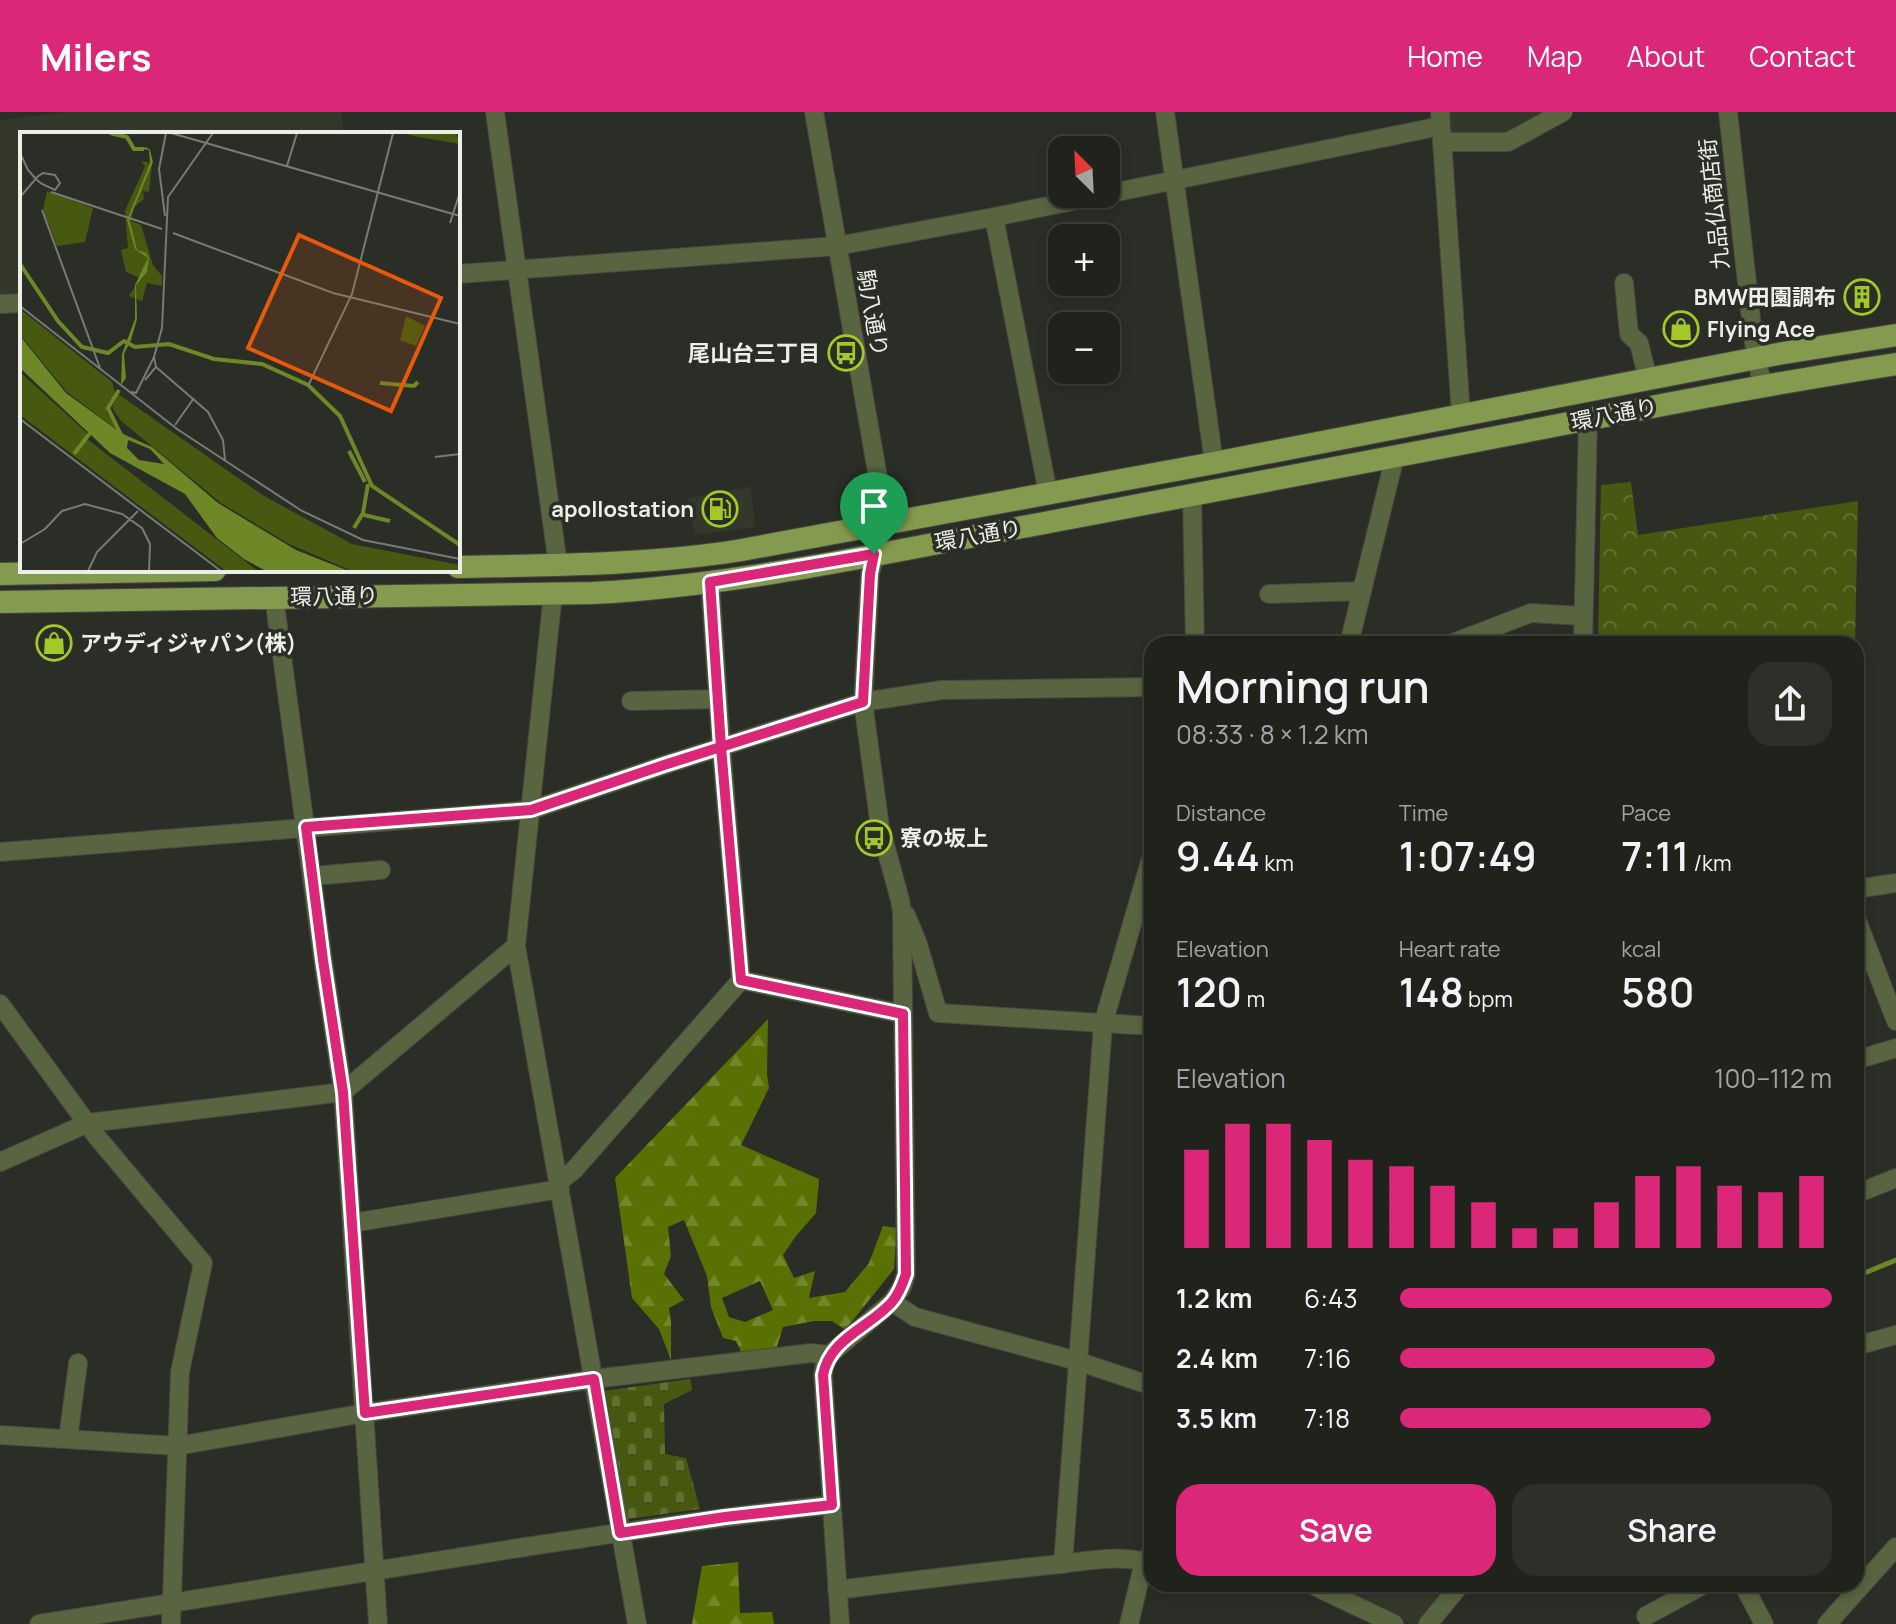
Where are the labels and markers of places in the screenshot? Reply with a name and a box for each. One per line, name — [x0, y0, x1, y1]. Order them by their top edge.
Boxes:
building icon: BMW田園調布 — [1843, 278, 1881, 316]
place label: BMW田園調布 — [1694, 282, 1836, 312]
shop icon: Flying Ace — [1662, 310, 1700, 348]
place label: Flying Ace — [1707, 314, 1815, 344]
bus stop icon: 尾山台三丁目 — [827, 334, 865, 372]
place label: 尾山台三丁目 — [688, 338, 820, 368]
pin — [840, 472, 908, 554]
fuel station icon: apollostation — [701, 490, 739, 528]
place label: apollostation — [551, 494, 694, 524]
shop icon: アウディジャパン(株) — [35, 624, 73, 662]
place label: アウディジャパン(株) — [80, 628, 296, 658]
bus stop icon: 寮の坂上 — [855, 819, 893, 857]
place label: 寮の坂上 — [900, 823, 988, 853]

